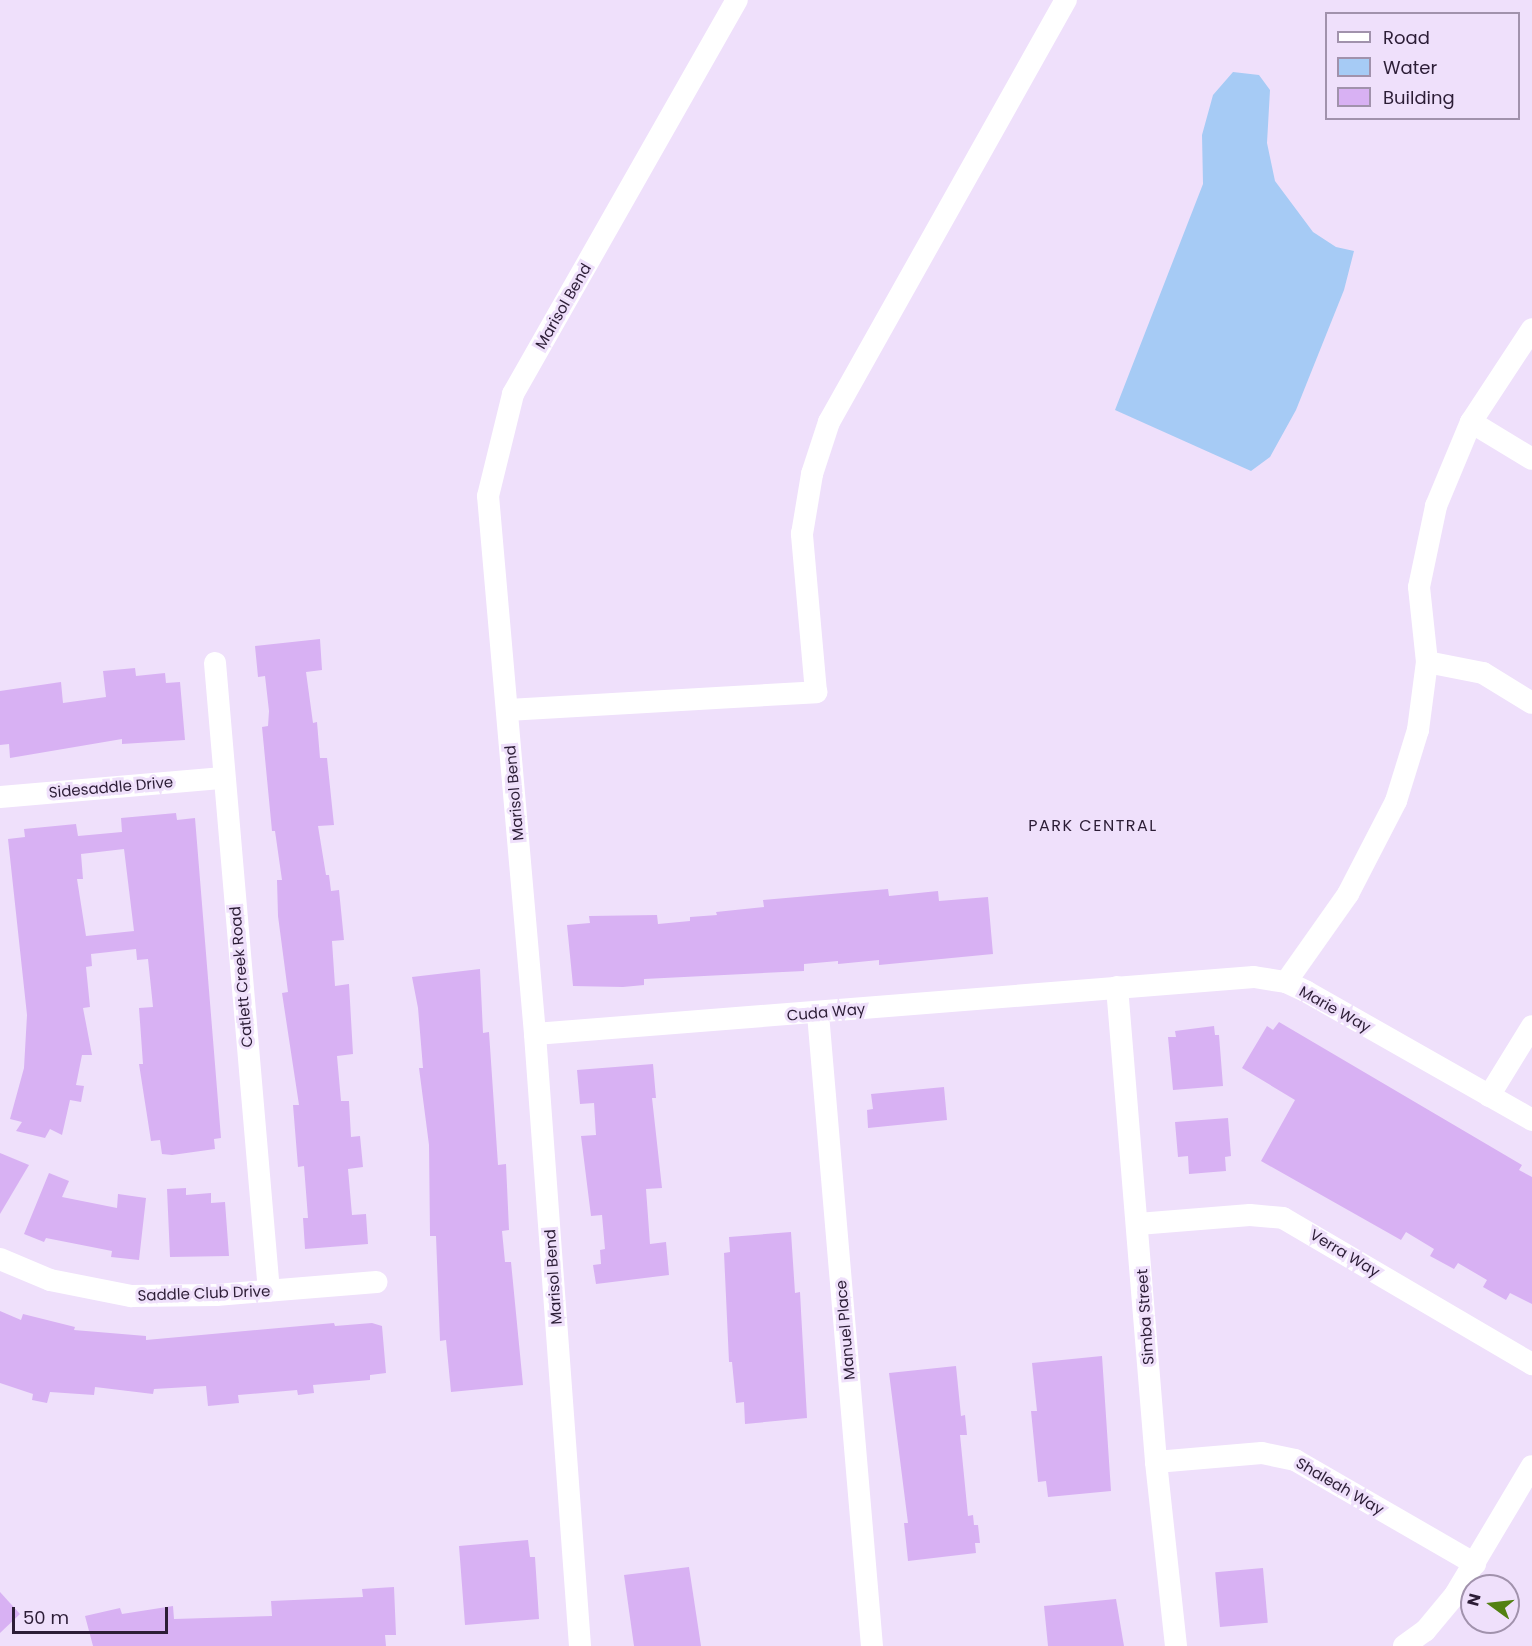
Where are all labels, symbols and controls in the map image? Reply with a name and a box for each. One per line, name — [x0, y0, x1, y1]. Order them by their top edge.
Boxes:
legend — [1325, 12, 1520, 120]
text: Road — [1383, 25, 1430, 50]
text: Water — [1383, 55, 1437, 80]
text: Building — [1383, 85, 1455, 110]
street label: Marisol Bend — [531, 260, 595, 352]
street label: Marisol Bend — [501, 745, 527, 841]
street label: Sidesaddle Drive — [48, 773, 174, 801]
district label: PARK CENTRAL — [1028, 816, 1158, 836]
street label: Catlett Creek Road — [226, 906, 256, 1048]
street label: Marie Way — [1296, 982, 1374, 1036]
street label: Cuda Way — [786, 1000, 866, 1024]
street label: Verra Way — [1307, 1225, 1383, 1281]
street label: Marisol Bend — [541, 1229, 565, 1325]
street label: Simba Street — [1133, 1268, 1157, 1366]
street label: Manuel Place — [832, 1279, 858, 1381]
street label: Saddle Club Drive — [137, 1282, 271, 1304]
street label: Shaleah Way — [1293, 1454, 1387, 1518]
north arrow — [1460, 1574, 1520, 1634]
text: N — [1461, 1591, 1487, 1609]
scale bar — [15, 1595, 171, 1633]
text: 50 m — [23, 1605, 69, 1630]

